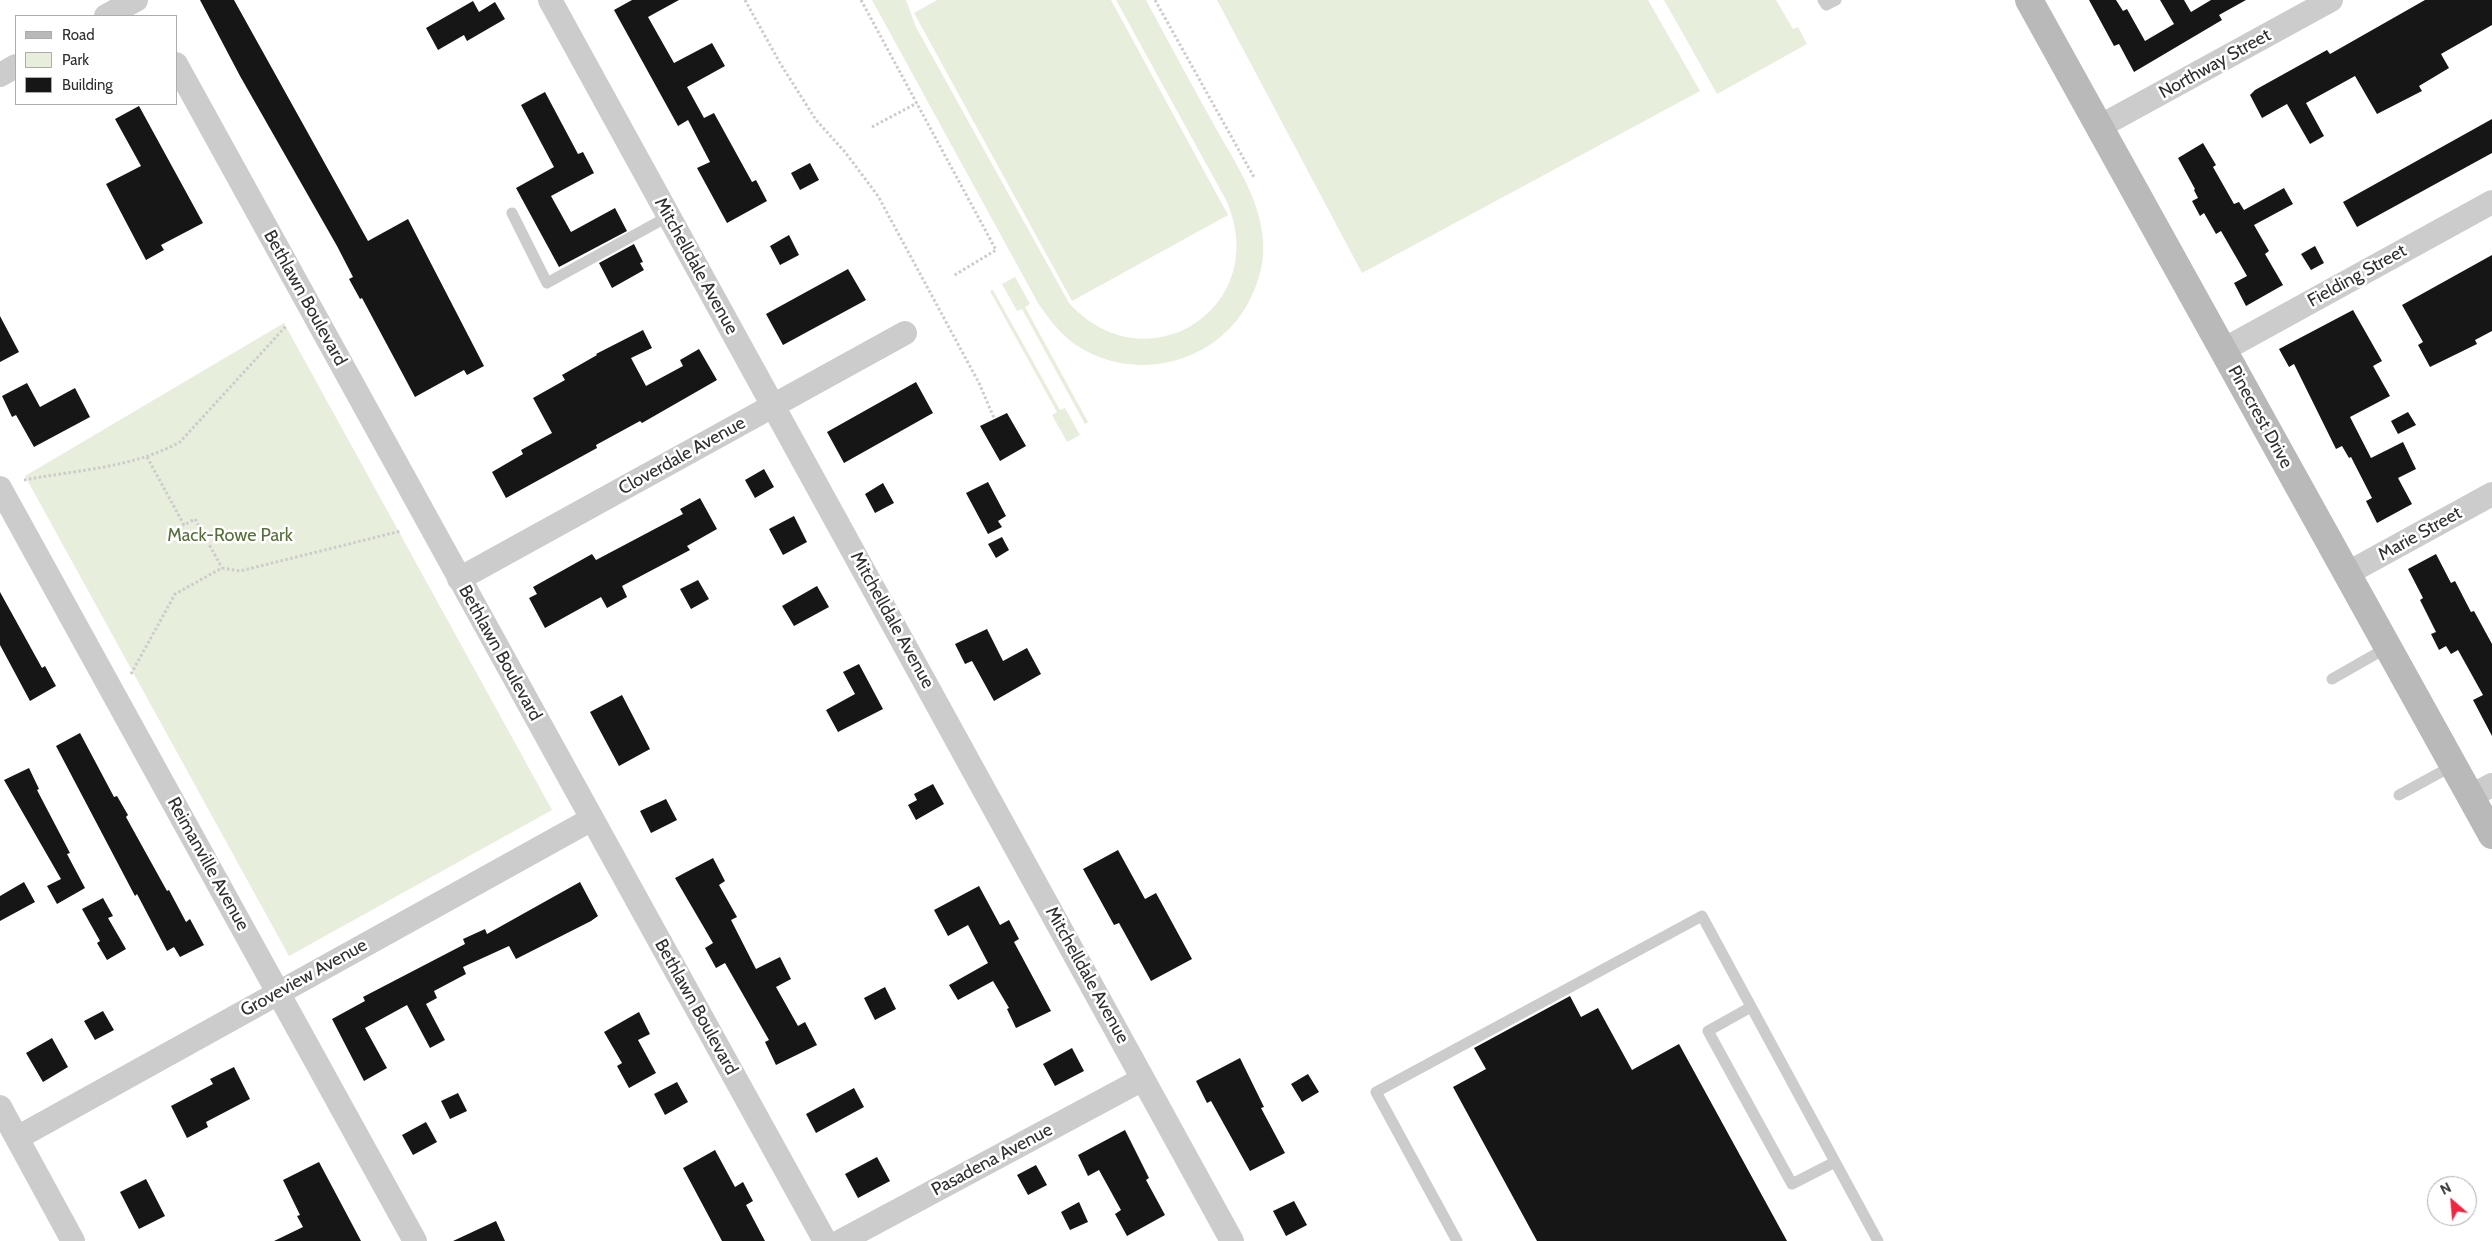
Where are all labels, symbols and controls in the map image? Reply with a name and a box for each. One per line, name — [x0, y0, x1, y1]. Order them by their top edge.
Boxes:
legend — [15, 15, 178, 105]
street label: Northway Street — [2155, 24, 2275, 104]
text: Road — [62, 26, 95, 44]
text: Park — [62, 51, 89, 69]
text: Building — [62, 76, 113, 94]
street label: Mitchelldale Avenue — [649, 194, 743, 338]
street label: Bethlawn Boulevard — [259, 226, 351, 370]
street label: Fielding Street — [2304, 240, 2410, 312]
street label: Pinecrest Drive — [2223, 362, 2297, 472]
street label: Cloverdale Avenue — [615, 412, 749, 500]
street label: Marie Street — [2374, 502, 2466, 566]
park label: Mack-Rowe Park — [167, 525, 293, 547]
street label: Mitchelldale Avenue — [845, 548, 939, 692]
street label: Bethlawn Boulevard — [454, 581, 546, 725]
street label: Reimanville Avenue — [162, 794, 254, 934]
street label: Mitchelldale Avenue — [1040, 903, 1134, 1047]
street label: Groveview Avenue — [237, 934, 371, 1022]
street label: Bethlawn Boulevard — [650, 935, 742, 1079]
street label: Pasadena Avenue — [928, 1119, 1056, 1201]
north arrow — [2427, 1176, 2477, 1226]
text: N — [2437, 1178, 2454, 1199]

